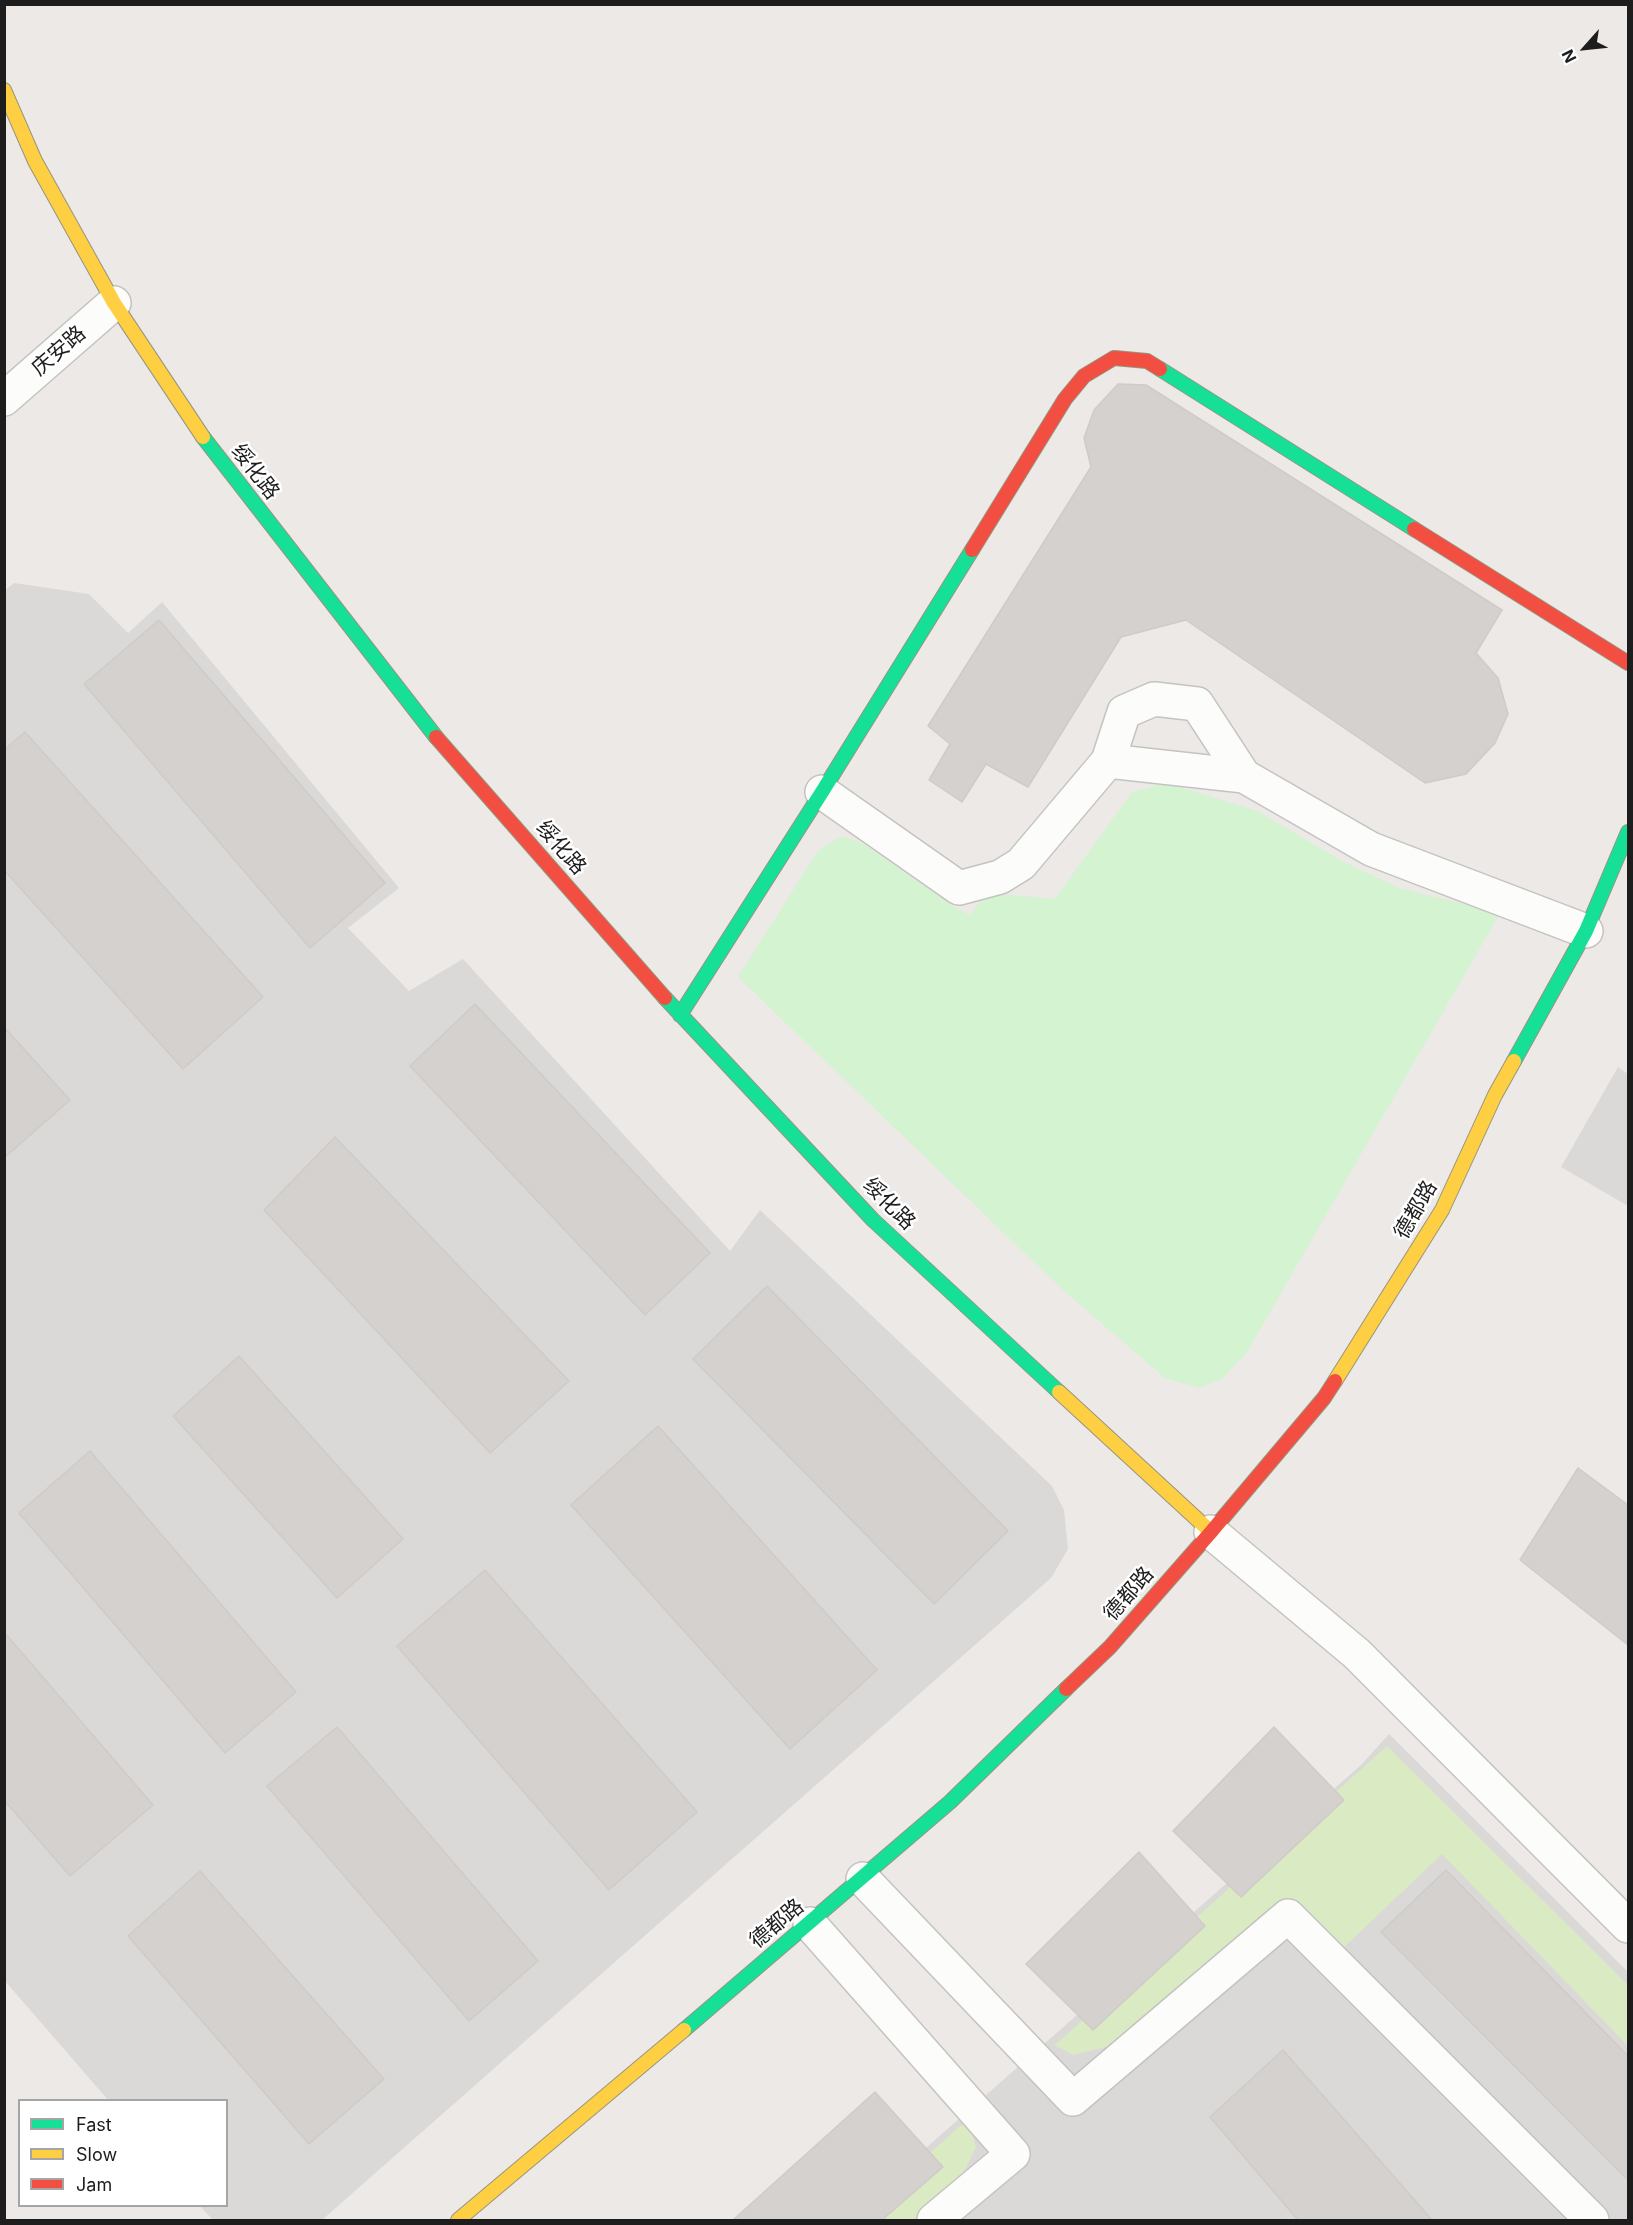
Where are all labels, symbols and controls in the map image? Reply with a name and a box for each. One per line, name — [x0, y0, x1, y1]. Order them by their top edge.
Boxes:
north arrow — [1555, 18, 1615, 78]
text: N — [1557, 46, 1581, 66]
street label: 庆安路 — [27, 321, 91, 381]
street label: 绥化路 — [226, 439, 284, 505]
street label: 绥化路 — [531, 816, 591, 880]
street label: 绥化路 — [858, 1173, 920, 1235]
street label: 德都路 — [1389, 1176, 1443, 1244]
street label: 德都路 — [1099, 1562, 1159, 1626]
street label: 德都路 — [745, 1894, 809, 1954]
legend — [18, 2099, 228, 2207]
text: Fast — [76, 2114, 112, 2135]
text: Slow — [76, 2144, 117, 2165]
text: Jam — [76, 2174, 112, 2195]

